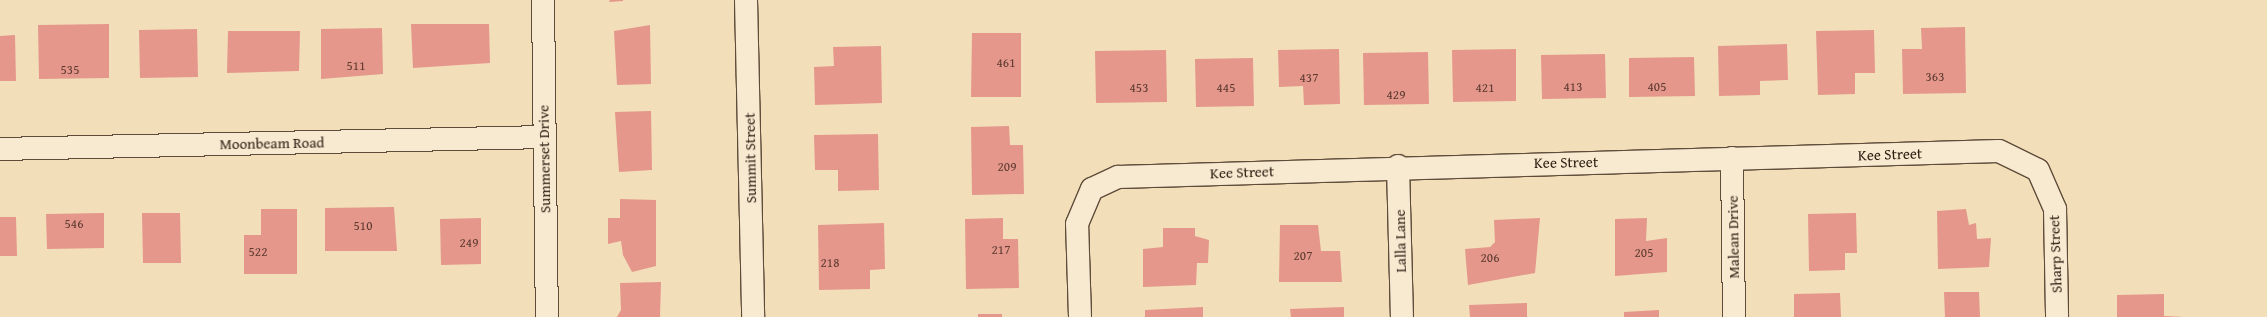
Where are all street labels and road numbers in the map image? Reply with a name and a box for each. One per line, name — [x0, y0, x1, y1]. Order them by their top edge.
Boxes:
street label: Summerset Drive — [534, 105, 554, 213]
street label: Summit Street — [740, 112, 760, 204]
street label: Moonbeam Road — [219, 133, 325, 153]
street label: Kee Street — [1858, 144, 1922, 164]
street label: Kee Street — [1534, 152, 1598, 172]
street label: Kee Street — [1210, 162, 1274, 182]
street label: Malean Drive — [1723, 195, 1743, 279]
street label: Lalla Lane — [1390, 209, 1410, 273]
street label: Sharp Street — [2045, 215, 2065, 293]

